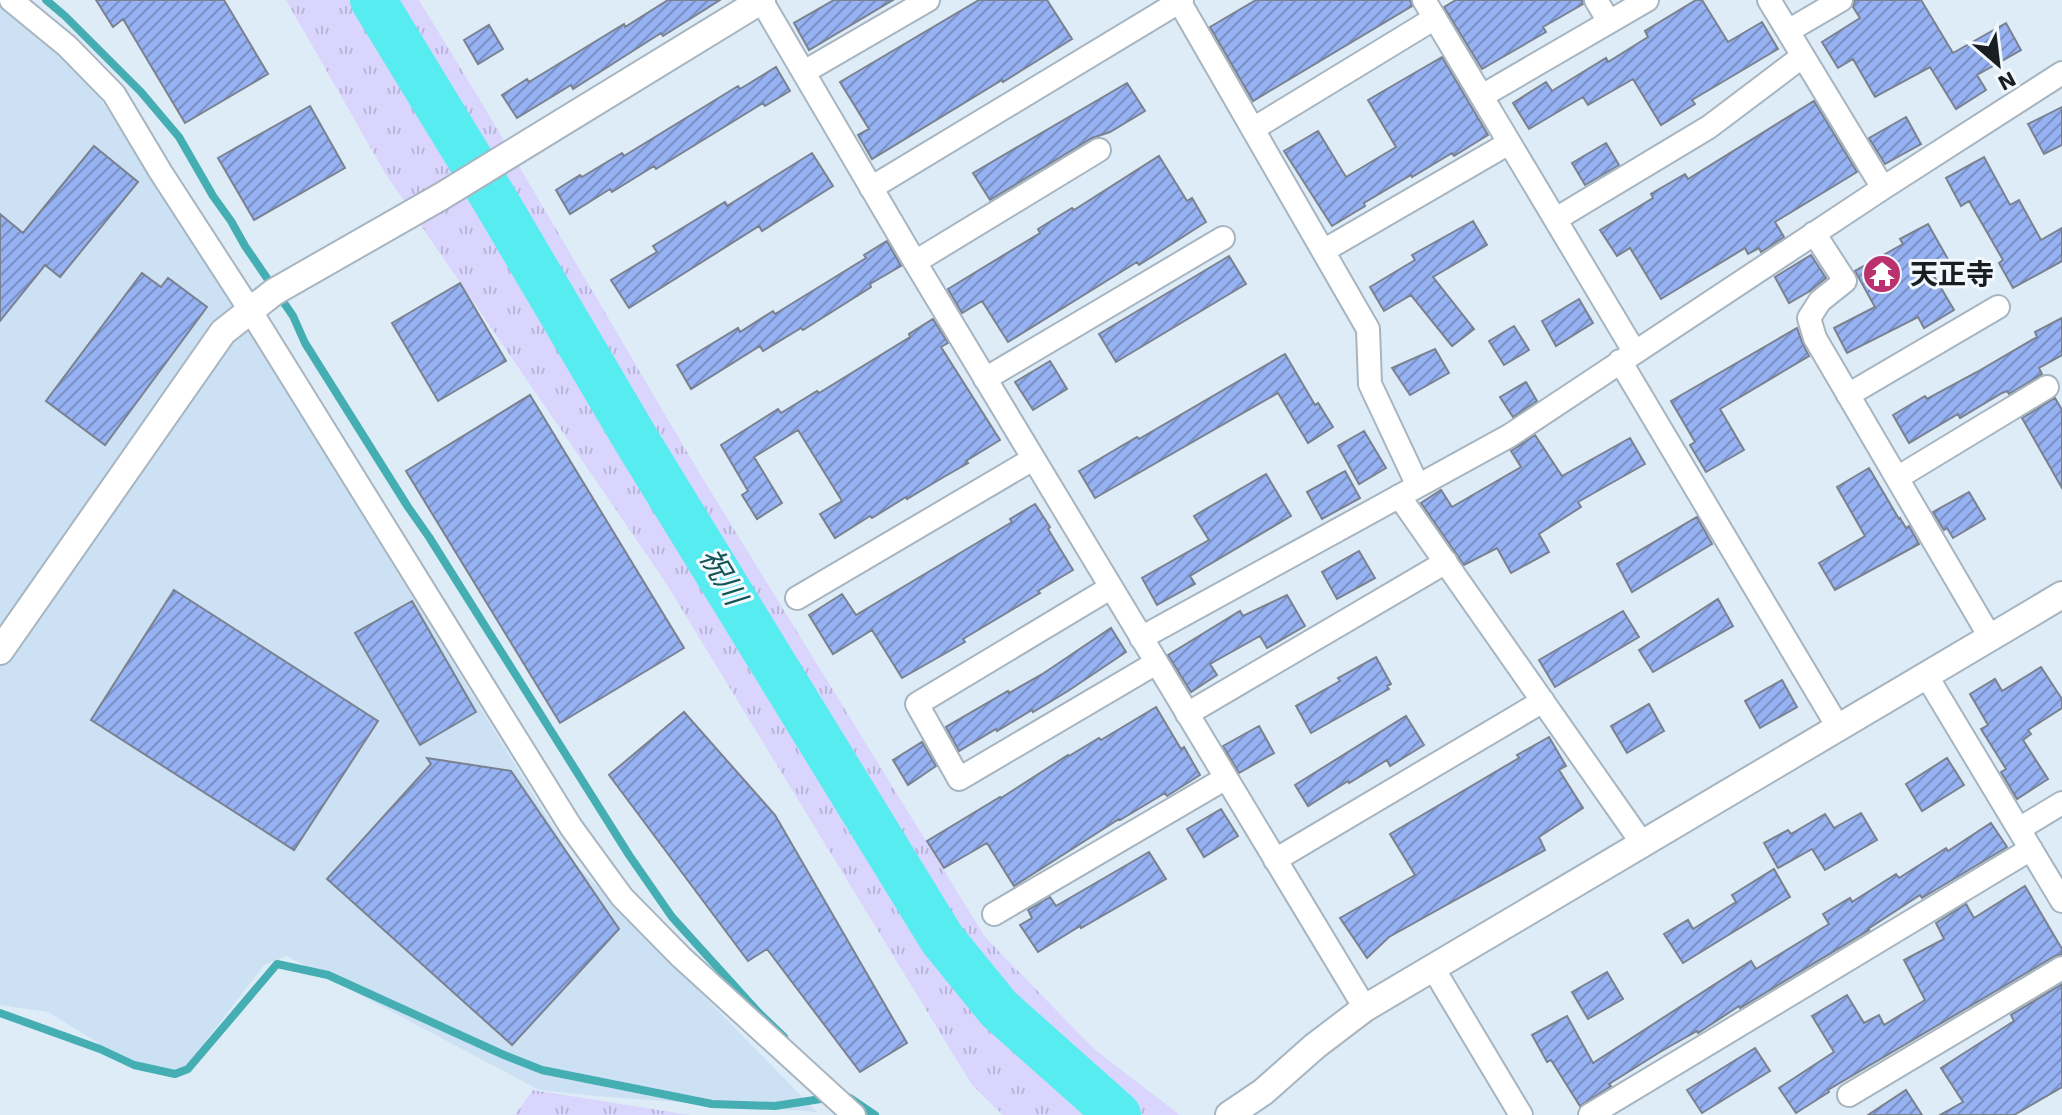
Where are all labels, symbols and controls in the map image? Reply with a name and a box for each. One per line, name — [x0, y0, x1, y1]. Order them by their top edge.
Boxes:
north arrow — [1958, 24, 2038, 104]
text: N — [1994, 66, 2020, 96]
temple icon: 天正寺 — [1861, 253, 1903, 295]
place label: 天正寺 — [1910, 258, 1994, 291]
water label: 祝川 — [693, 541, 755, 613]

